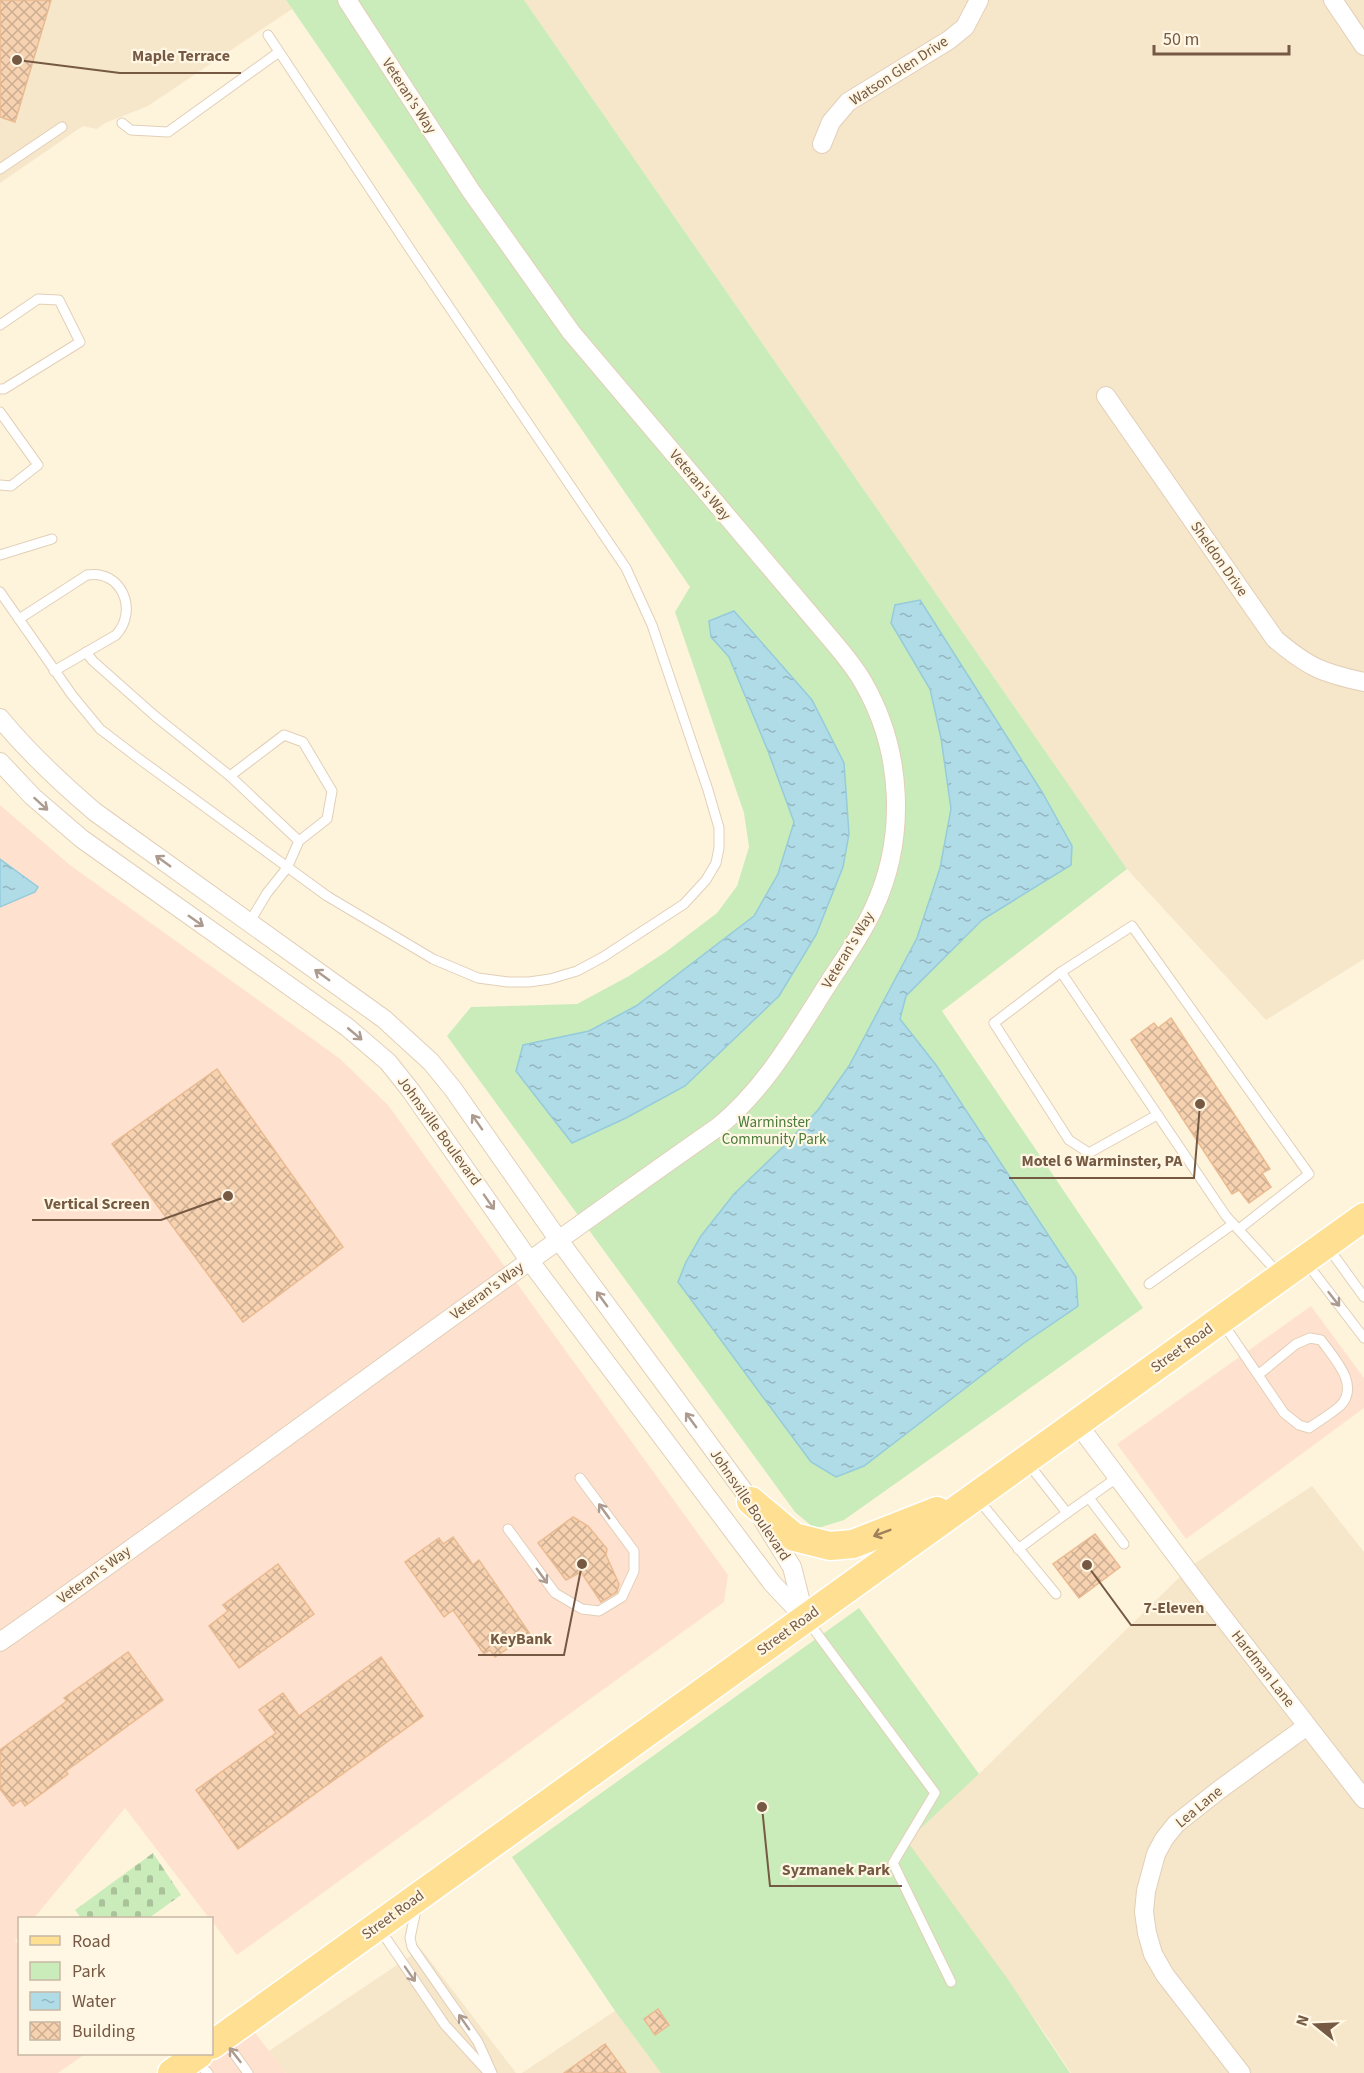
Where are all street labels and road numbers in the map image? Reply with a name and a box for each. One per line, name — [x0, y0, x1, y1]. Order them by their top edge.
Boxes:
street label: Watson Glen Drive — [846, 31, 952, 111]
street label: Veteran's Way — [377, 54, 441, 138]
street label: Veteran's Way — [664, 445, 736, 525]
street label: Sheldon Drive — [1185, 517, 1253, 601]
street label: Veteran's Way — [817, 907, 879, 993]
street label: Johnsville Boulevard — [392, 1072, 486, 1190]
street label: Veteran's Way — [446, 1257, 528, 1325]
street label: Street Road — [1146, 1318, 1218, 1378]
street label: Johnsville Boulevard — [705, 1445, 795, 1565]
street label: Veteran's Way — [53, 1541, 135, 1609]
street label: Street Road — [752, 1601, 824, 1661]
street label: Hardman Lane — [1226, 1626, 1300, 1712]
street label: Lea Lane — [1171, 1781, 1227, 1833]
street label: Street Road — [357, 1885, 429, 1945]

